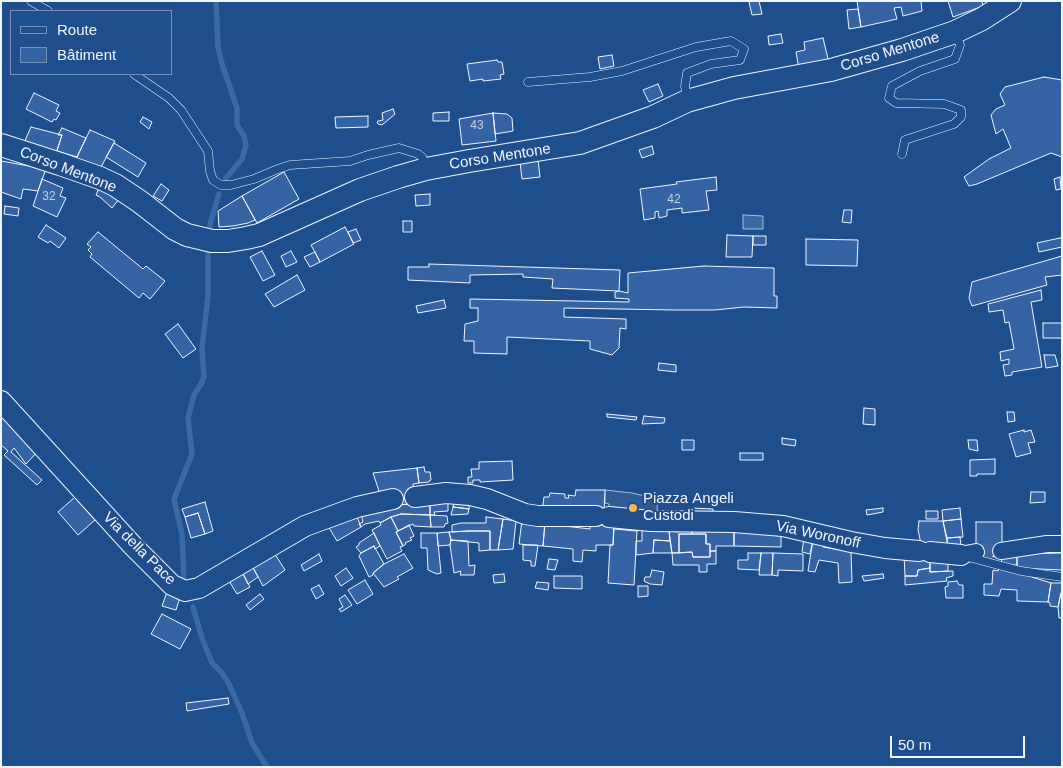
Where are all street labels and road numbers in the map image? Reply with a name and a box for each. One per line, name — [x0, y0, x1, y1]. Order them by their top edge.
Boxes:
street label: Corso Mentone — [838, 28, 942, 76]
street label: Corso Mentone — [448, 140, 552, 174]
street label: Corso Mentone — [17, 143, 119, 197]
street label: Via della Pace — [99, 509, 179, 589]
street label: Via Woronoff — [774, 517, 862, 553]

